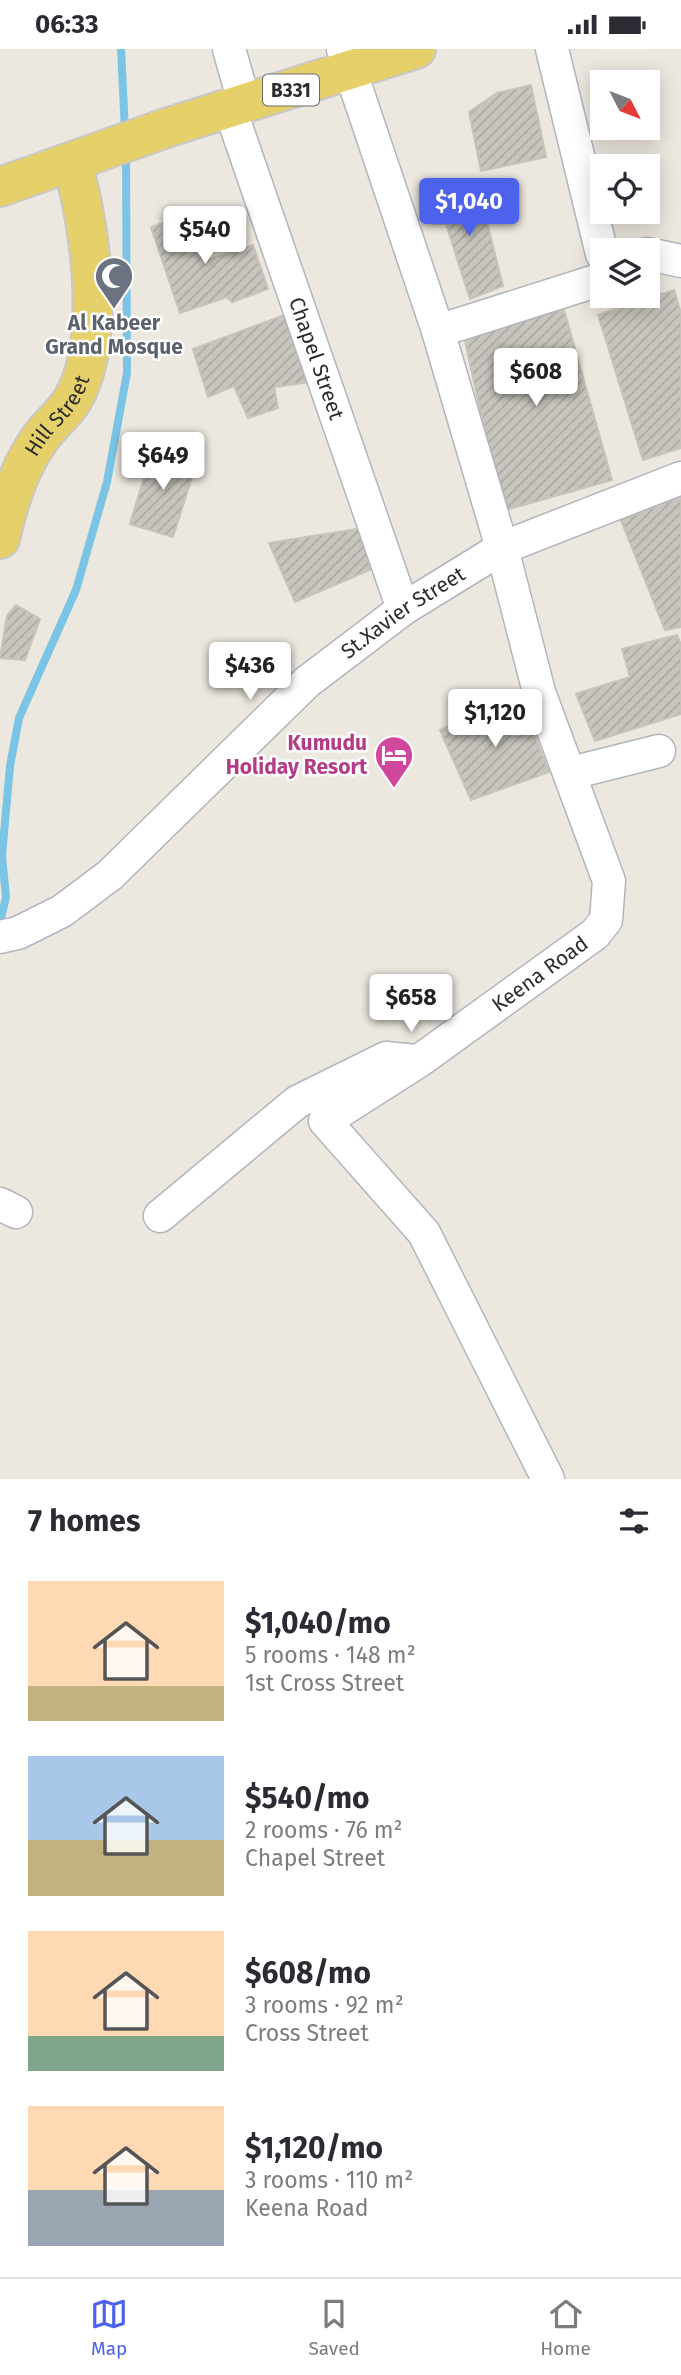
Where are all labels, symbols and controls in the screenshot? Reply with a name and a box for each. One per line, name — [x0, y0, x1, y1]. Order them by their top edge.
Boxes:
text: 06:33 — [35, 9, 99, 40]
north arrow — [590, 70, 660, 140]
map controls — [590, 70, 660, 308]
road number: B331 — [263, 74, 319, 105]
button: locate — [590, 154, 660, 224]
pin: $1,040 — [412, 179, 526, 238]
text: $1,040 — [435, 187, 503, 215]
pin: $540 — [164, 207, 246, 266]
text: $540 — [179, 215, 231, 243]
button: layers — [590, 238, 660, 308]
mosque icon: Al Kabeer Grand Mosque — [93, 255, 135, 310]
street label: Chapel Street — [283, 294, 350, 424]
place label: Al Kabeer Grand Mosque — [45, 310, 183, 360]
pin: $608 — [495, 349, 577, 408]
text: $608 — [510, 357, 562, 385]
street label: Hill Street — [19, 371, 95, 461]
pin: $649 — [122, 433, 204, 492]
text: $649 — [137, 441, 189, 469]
street label: St.Xavier Street — [336, 561, 470, 664]
pin: $436 — [209, 643, 291, 702]
text: $436 — [225, 651, 275, 679]
pin: $1,120 — [438, 689, 552, 749]
text: $1,120 — [464, 698, 526, 726]
place label: Kumudu Holiday Resort — [226, 730, 368, 780]
hotel icon: Kumudu Holiday Resort — [373, 734, 415, 789]
street label: Keena Road — [487, 930, 593, 1018]
pin: $658 — [370, 975, 452, 1034]
text: $658 — [385, 983, 437, 1011]
icon: filters — [615, 1502, 653, 1540]
text: 7 homes — [28, 1503, 140, 1539]
text: $1,040/mo — [245, 1605, 391, 1641]
icon: home — [84, 1609, 168, 1693]
text: 5 rooms · 148 m² — [245, 1641, 416, 1669]
text: 1st Cross Street — [245, 1669, 404, 1697]
text: $540/mo — [245, 1780, 370, 1816]
icon: home — [84, 1784, 168, 1868]
text: 2 rooms · 76 m² — [245, 1816, 403, 1844]
text: Chapel Street — [245, 1844, 385, 1872]
text: $608/mo — [245, 1955, 371, 1991]
icon: home — [84, 1959, 168, 2043]
text: 3 rooms · 92 m² — [245, 1991, 404, 2019]
text: Cross Street — [245, 2019, 369, 2047]
text: $1,120/mo — [245, 2130, 383, 2166]
icon: home — [84, 2134, 168, 2218]
text: 3 rooms · 110 m² — [245, 2166, 413, 2194]
text: Keena Road — [245, 2194, 368, 2222]
tab: Map — [90, 2295, 128, 2360]
tab: Saved — [308, 2295, 360, 2360]
tab: Home — [540, 2295, 591, 2360]

